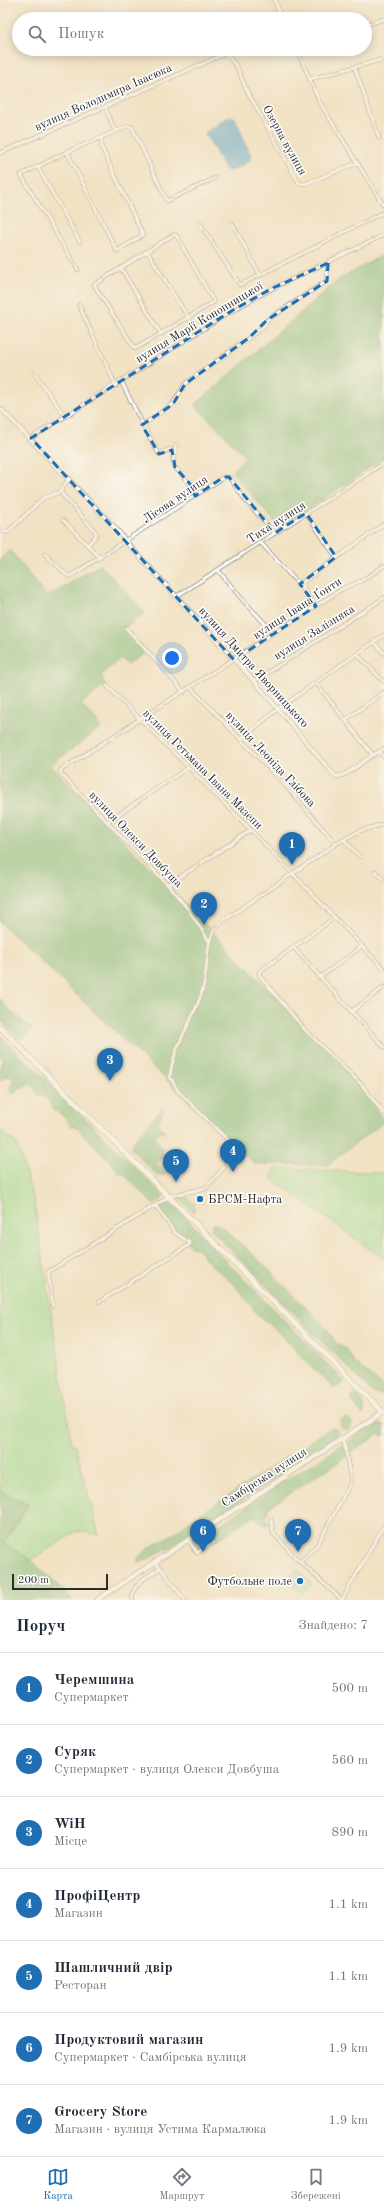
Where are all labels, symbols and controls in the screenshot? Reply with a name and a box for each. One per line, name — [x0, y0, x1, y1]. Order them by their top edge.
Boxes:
search box — [12, 12, 372, 56]
icon: search — [26, 23, 48, 45]
text: Пошук — [58, 27, 104, 42]
street label: вулиця Володимира Івасюка — [33, 62, 174, 134]
street label: Озерна вулиця — [260, 103, 308, 177]
street label: вулиця Марії Конопницької — [133, 279, 266, 366]
street label: Лісова вулиця — [140, 473, 210, 526]
street label: Тиха вулиця — [245, 499, 308, 546]
street label: вулиця Івана Ґонти — [249, 573, 344, 642]
street label: вулиця Залізняка — [271, 602, 357, 663]
street label: вулиця Дмитра Яворницького — [196, 605, 310, 730]
your location — [162, 648, 182, 668]
street label: вулиця Гетьмана Івана Мазепи — [140, 707, 265, 832]
street label: вулиця Леоніда Глібова — [223, 709, 318, 810]
street label: вулиця Олекси Довбуша — [86, 789, 184, 890]
pin: 1 — [279, 832, 305, 865]
pin: 2 — [191, 892, 217, 925]
pin: 3 — [97, 1048, 123, 1081]
pin: 4 — [220, 1139, 246, 1172]
pin: 5 — [163, 1149, 189, 1182]
marker: БРСМ-Нафта — [195, 1194, 205, 1204]
place label: БРСМ-Нафта — [208, 1194, 282, 1206]
street label: Самбірська вулиця — [219, 1445, 309, 1510]
pin: 6 — [190, 1519, 216, 1552]
pin: 7 — [285, 1519, 311, 1552]
scale bar — [12, 1572, 108, 1591]
text: 200 m — [18, 1575, 49, 1586]
place label: Футбольне поле — [207, 1576, 292, 1588]
marker: Футбольне поле — [295, 1576, 305, 1586]
text: Поруч — [16, 1618, 65, 1635]
text: Знайдено: 7 — [299, 1619, 368, 1632]
text: Черемшина — [54, 1673, 134, 1688]
text: 1 — [25, 1682, 33, 1695]
text: 500 m — [331, 1682, 368, 1695]
text: Супермаркет — [54, 1691, 129, 1704]
text: Суряк — [54, 1745, 96, 1760]
text: 2 — [25, 1754, 33, 1767]
text: 560 m — [331, 1754, 368, 1767]
text: Супермаркет · вулиця Олекси Довбуша — [54, 1763, 279, 1776]
text: WiH — [54, 1817, 86, 1832]
text: 3 — [25, 1826, 33, 1839]
text: 890 m — [331, 1826, 368, 1839]
text: Місце — [54, 1835, 87, 1848]
text: ПрофіЦентр — [54, 1889, 141, 1904]
text: 4 — [25, 1898, 33, 1911]
text: 1.1 km — [329, 1898, 368, 1911]
text: Магазин — [54, 1907, 103, 1920]
text: Шашличний двір — [54, 1961, 173, 1976]
text: 5 — [25, 1970, 33, 1983]
text: 1.1 km — [329, 1970, 368, 1983]
text: Ресторан — [54, 1979, 107, 1992]
text: Продуктовий магазин — [54, 2033, 204, 2048]
text: 6 — [25, 2042, 33, 2055]
text: 1.9 km — [329, 2042, 368, 2055]
text: Супермаркет · Самбірська вулиця — [54, 2051, 246, 2064]
text: Grocery Store — [54, 2105, 147, 2120]
text: 7 — [25, 2114, 33, 2127]
text: 1.9 km — [329, 2114, 368, 2127]
text: Магазин · вулиця Устима Кармалюка — [54, 2123, 267, 2136]
tab: Карта — [43, 2166, 73, 2204]
tab: Маршрут — [159, 2166, 204, 2204]
tab: Збережені — [291, 2166, 341, 2204]

